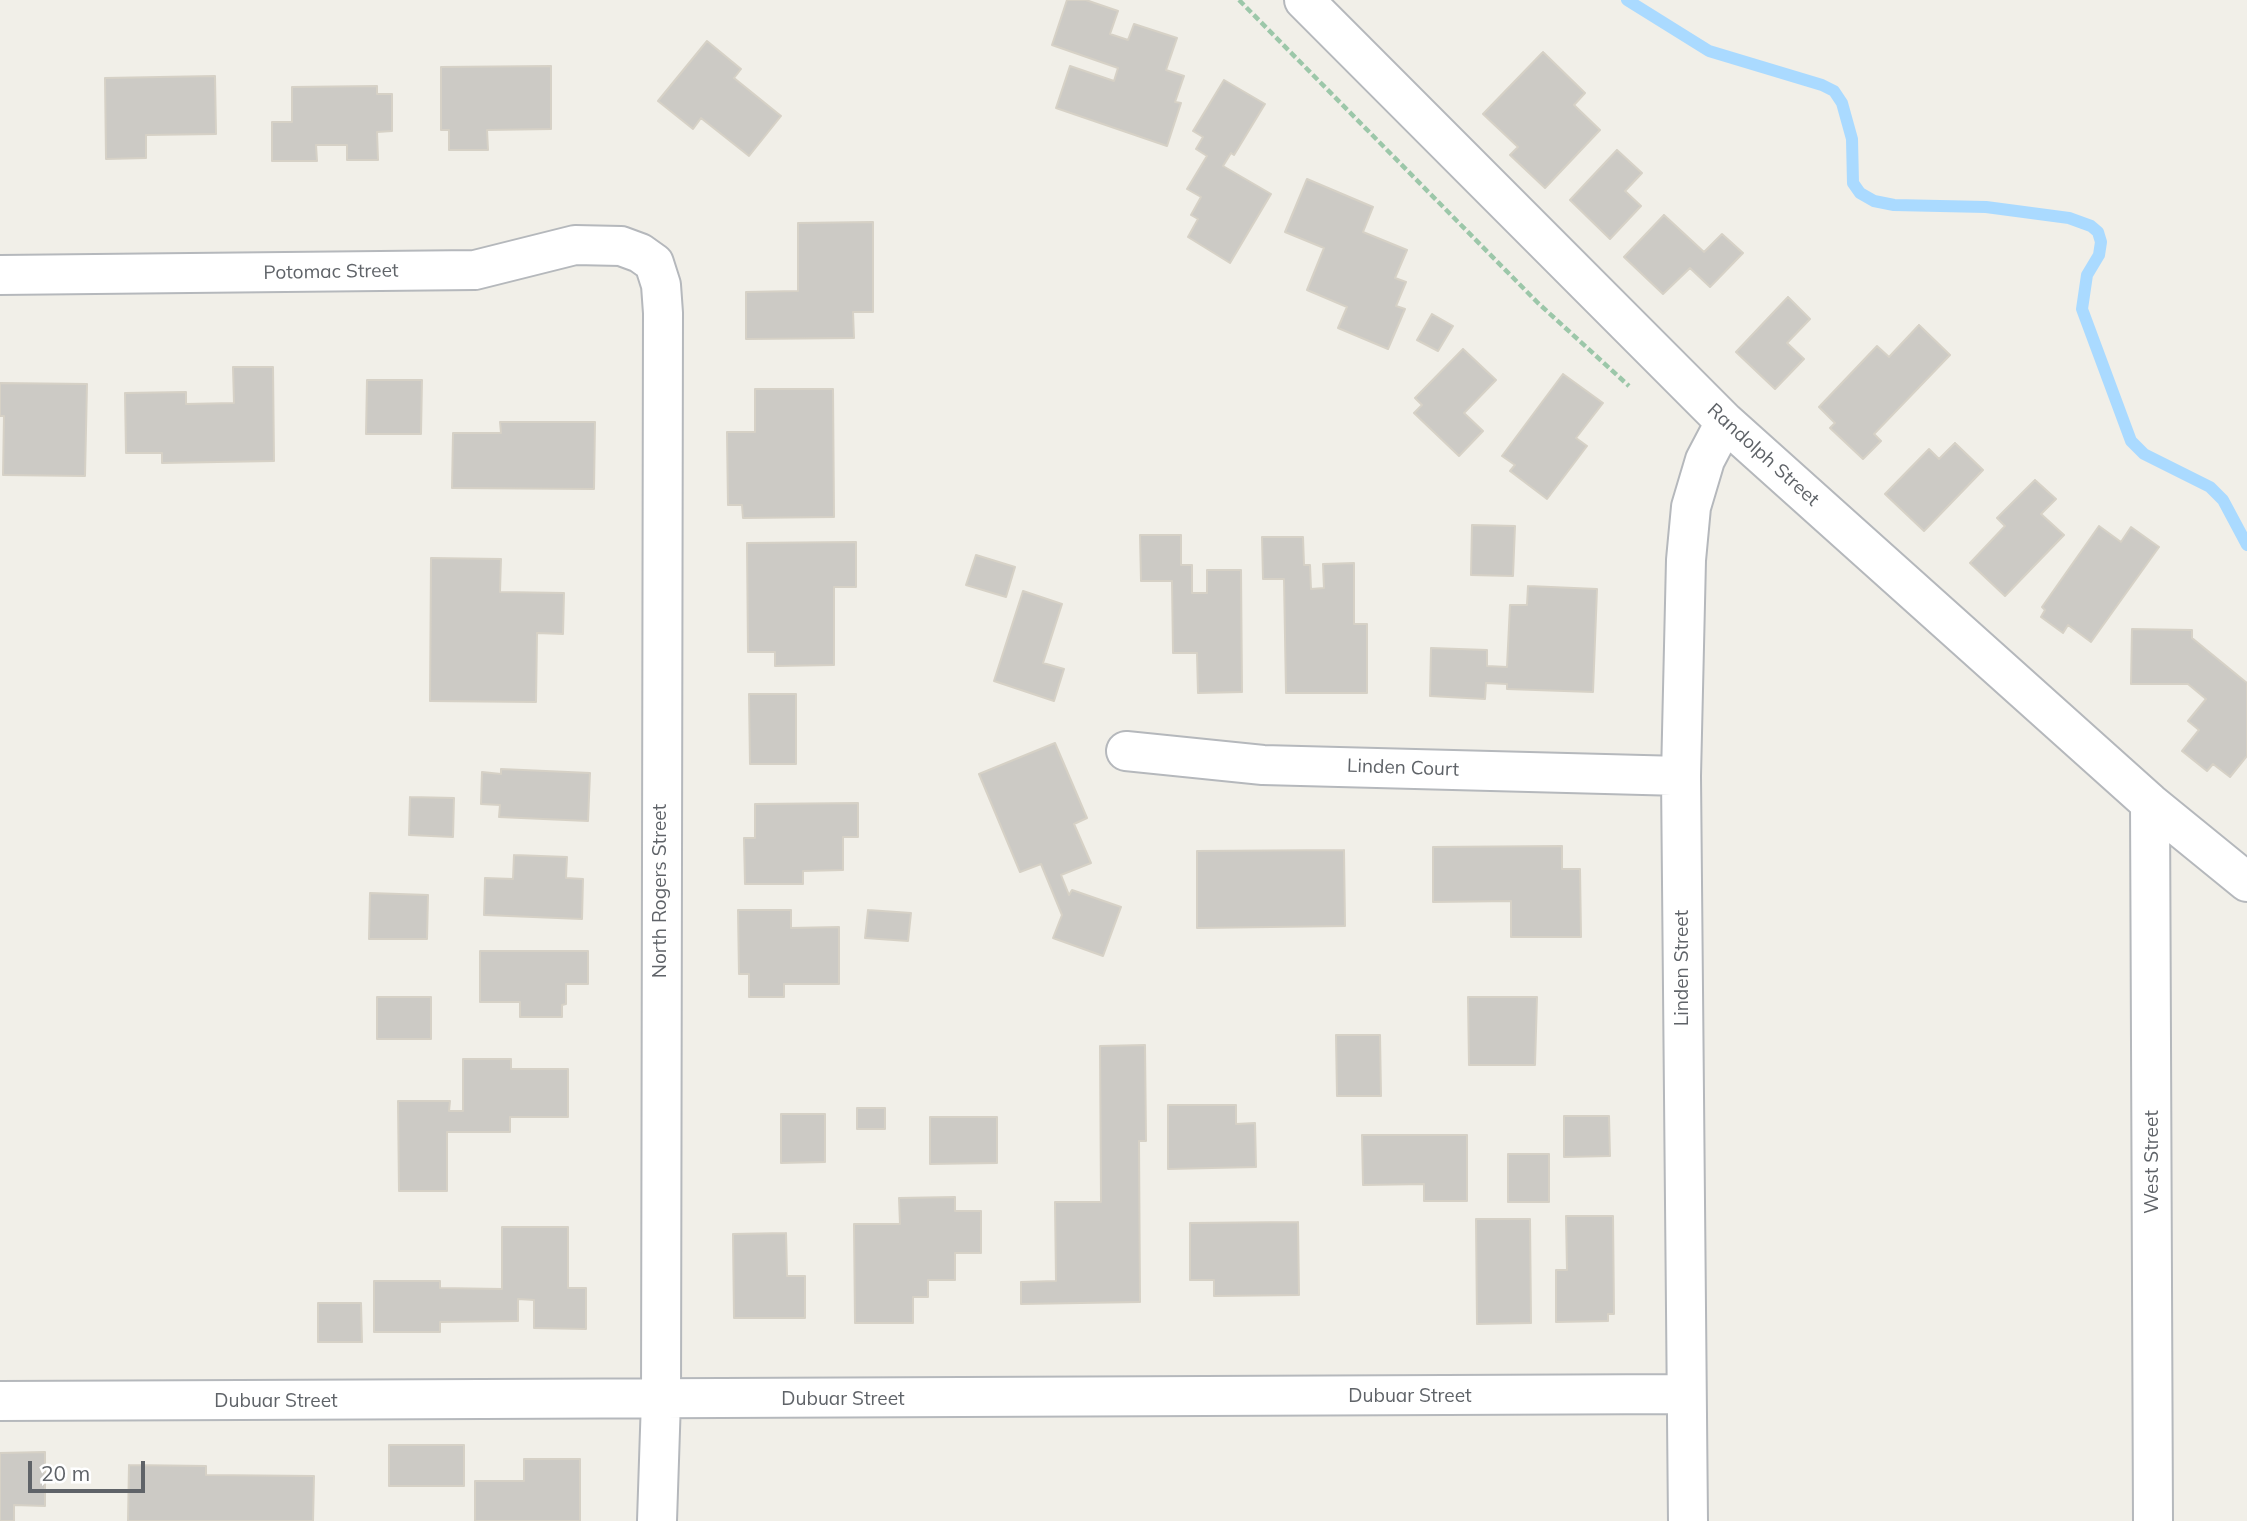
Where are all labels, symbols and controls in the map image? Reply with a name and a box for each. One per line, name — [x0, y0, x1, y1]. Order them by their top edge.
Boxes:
street label: Potomac Street — [263, 259, 399, 285]
street label: Randolph Street — [1702, 399, 1824, 511]
street label: Linden Court — [1347, 755, 1459, 781]
street label: North Rogers Street — [649, 804, 671, 978]
street label: Linden Street — [1671, 910, 1693, 1026]
street label: West Street — [2141, 1110, 2163, 1214]
street label: Dubuar Street — [1348, 1385, 1472, 1407]
street label: Dubuar Street — [781, 1388, 905, 1410]
street label: Dubuar Street — [214, 1390, 338, 1412]
scale bar — [32, 1448, 149, 1492]
text: 20 m — [41, 1460, 90, 1486]

